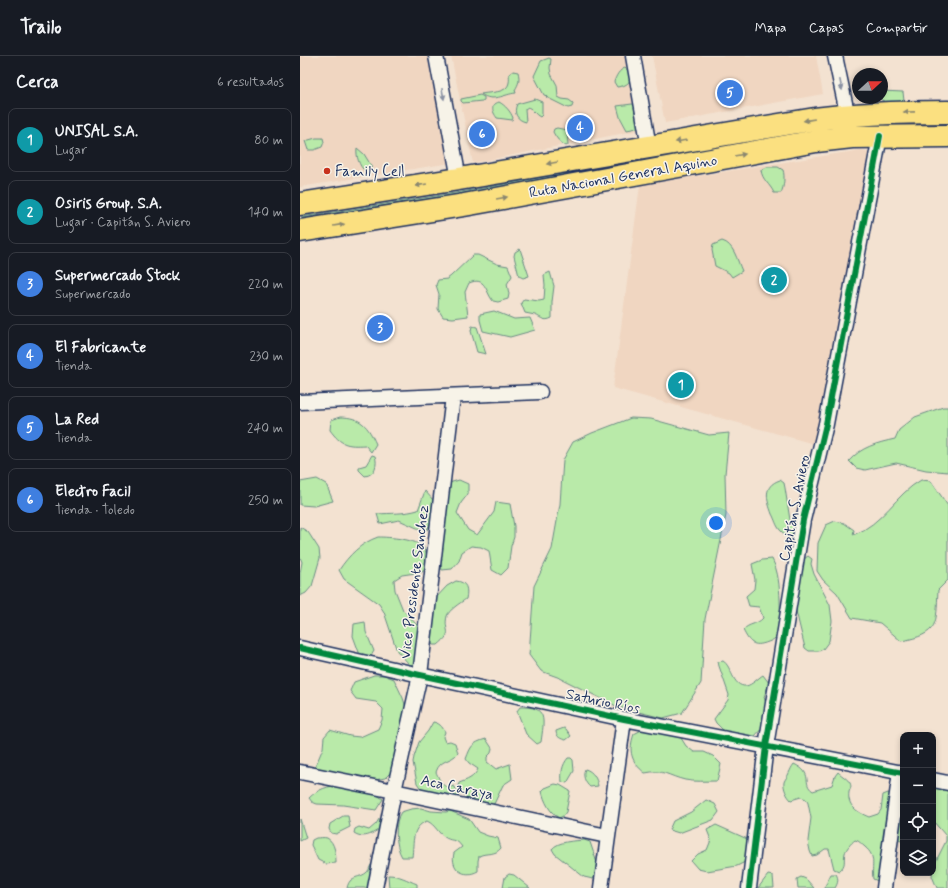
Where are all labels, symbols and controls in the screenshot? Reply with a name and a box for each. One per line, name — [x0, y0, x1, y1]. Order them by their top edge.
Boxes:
text: Trailo — [20, 15, 62, 40]
text: Mapa — [755, 19, 787, 37]
text: Capas — [809, 19, 844, 37]
text: Compartir — [866, 19, 928, 37]
north arrow — [852, 68, 888, 104]
text: Cerca — [16, 71, 59, 93]
text: 6 resultados — [217, 74, 284, 91]
pin: 5 — [717, 78, 743, 108]
one-way arrow — [839, 79, 845, 91]
one-way arrow — [441, 88, 447, 100]
one-way arrow — [902, 109, 915, 115]
pin: 4 — [567, 113, 593, 143]
one-way arrow — [803, 117, 815, 123]
pin: 6 — [469, 119, 495, 149]
text: UNISAL S.A. — [55, 122, 138, 142]
text: 1 — [27, 132, 33, 149]
text: 80 m — [254, 132, 283, 149]
one-way arrow — [674, 138, 687, 144]
text: Lugar — [55, 142, 87, 159]
street label: Ruta Nacional General Aquino — [528, 151, 719, 203]
one-way arrow — [734, 151, 747, 157]
one-way arrow — [546, 160, 559, 166]
place label: Family Cell — [335, 162, 405, 182]
marker: Family Cell — [322, 166, 332, 176]
one-way arrow — [415, 182, 427, 188]
text: Osiris Group. S.A. — [55, 194, 162, 214]
one-way arrow — [496, 194, 508, 200]
text: 2 — [27, 204, 33, 221]
text: 140 m — [248, 204, 283, 221]
text: Lugar · Capitán S. Aviero — [55, 214, 191, 231]
one-way arrow — [332, 222, 345, 228]
pin: 2 — [761, 265, 787, 295]
text: Supermercado Stock — [55, 266, 180, 286]
text: 3 — [27, 276, 33, 293]
text: 220 m — [248, 276, 283, 293]
text: Supermercado — [55, 286, 131, 303]
pin: 3 — [367, 313, 393, 343]
text: El Fabricante — [55, 338, 146, 358]
text: 4 — [26, 348, 34, 365]
text: 230 m — [249, 348, 283, 365]
text: Tienda — [55, 358, 92, 375]
pin: 1 — [668, 370, 694, 400]
text: La Red — [55, 410, 99, 430]
text: 5 — [26, 420, 34, 437]
text: 240 m — [247, 420, 283, 437]
text: Tienda — [55, 430, 92, 447]
street label: Capitán S. Aviero — [775, 453, 815, 563]
text: Electro Facil — [55, 482, 130, 502]
text: 6 — [27, 492, 33, 509]
text: 250 m — [248, 492, 283, 509]
text: Tienda · Toledo — [55, 502, 135, 519]
street label: Vice Presidente Sanchez — [396, 504, 434, 660]
your location — [706, 513, 726, 533]
street label: Saturio Ríos — [564, 684, 642, 720]
map controls — [900, 732, 936, 876]
button: + — [900, 732, 936, 768]
button: − — [900, 768, 936, 804]
street label: Aca Caraya — [419, 771, 495, 805]
button: locate — [900, 804, 936, 840]
button: layers — [900, 840, 936, 876]

